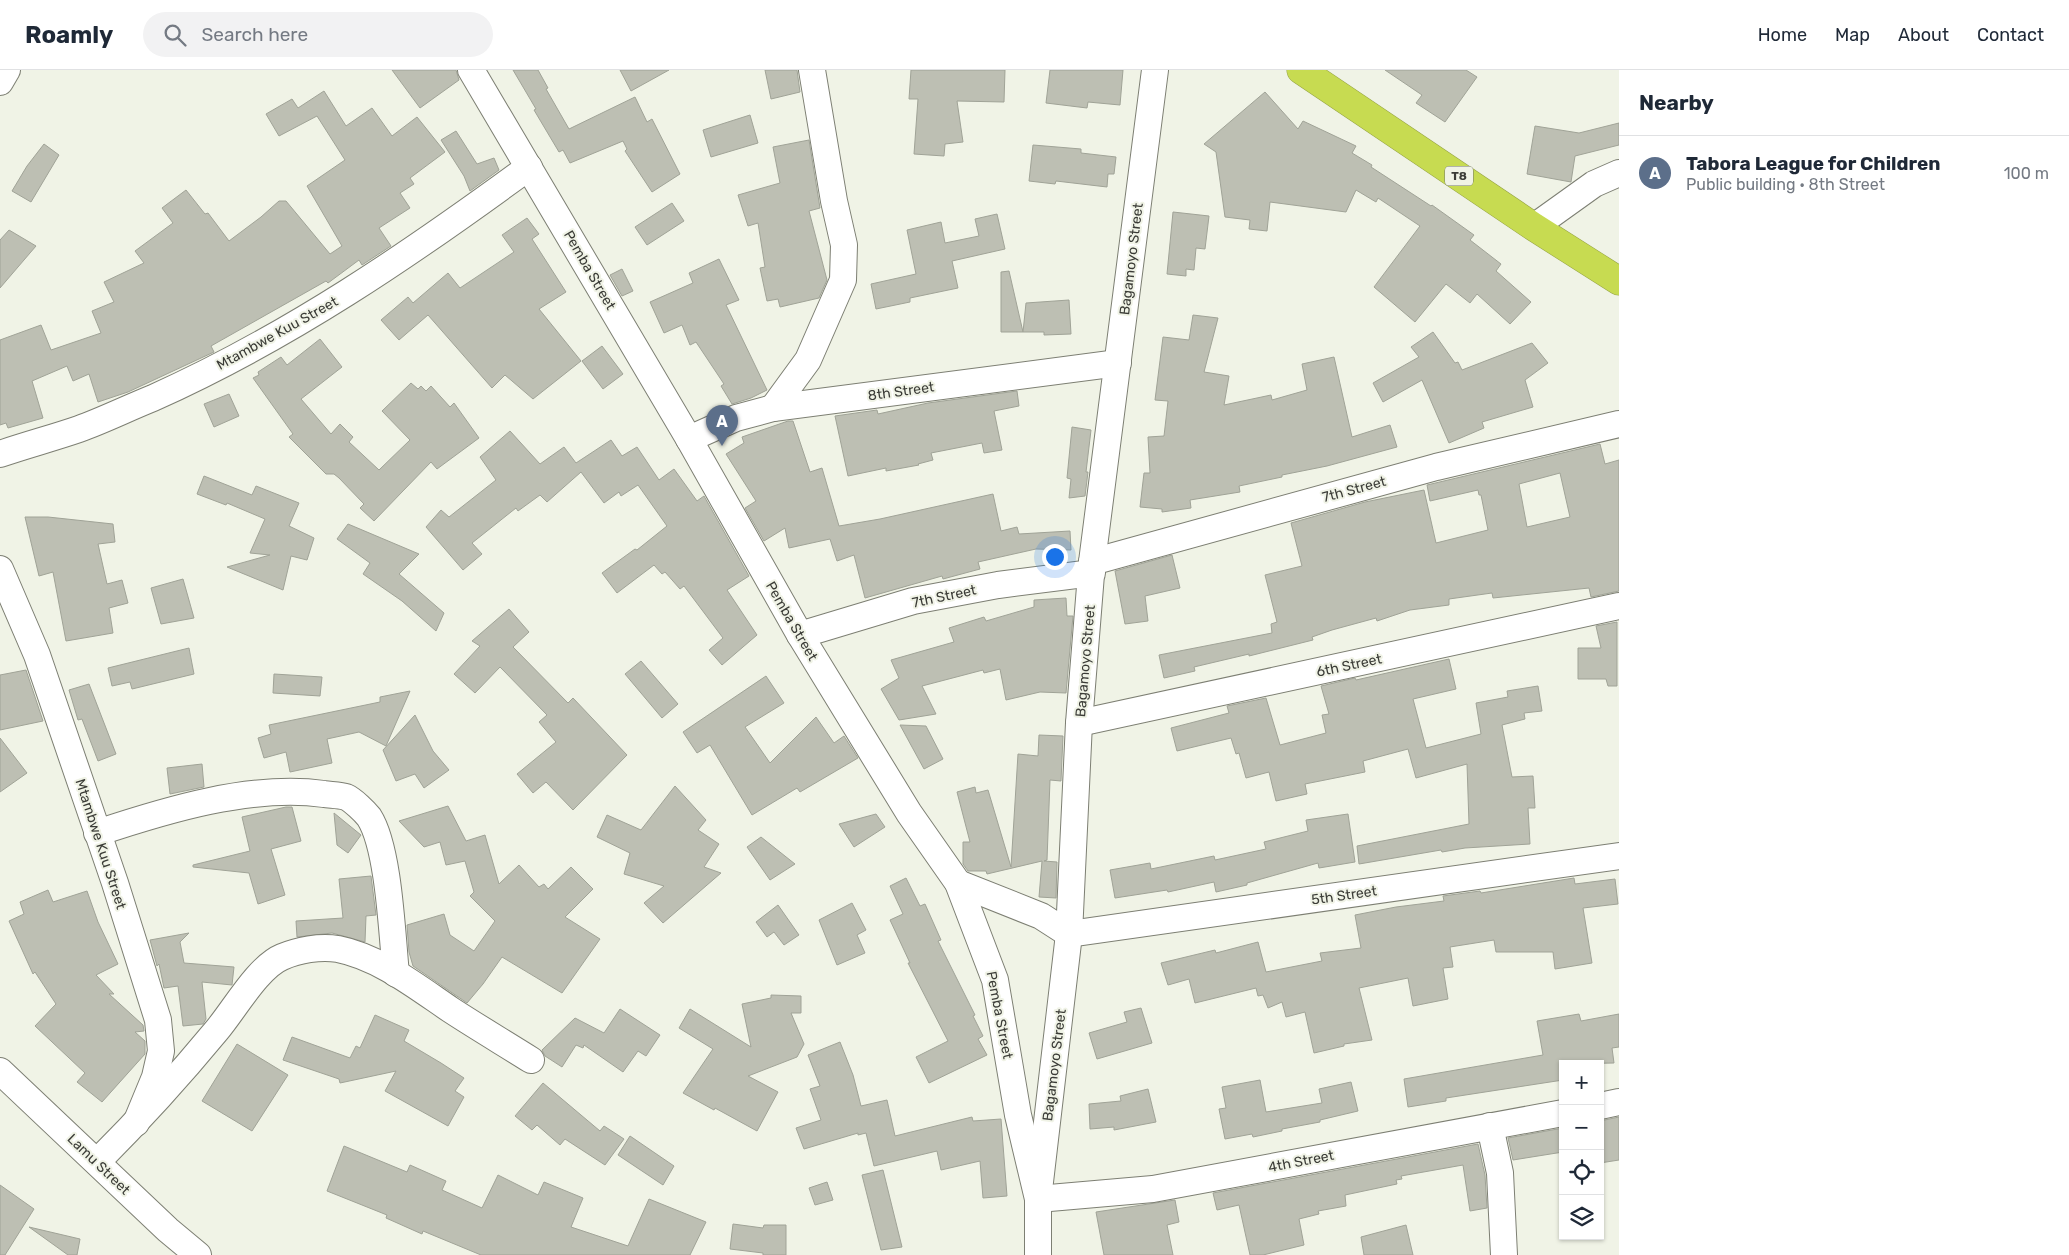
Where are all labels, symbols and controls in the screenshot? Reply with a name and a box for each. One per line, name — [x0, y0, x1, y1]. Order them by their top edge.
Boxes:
search box — [143, 12, 493, 57]
text: Roamly — [25, 21, 113, 49]
icon: search — [161, 21, 189, 49]
text: Search here — [201, 23, 308, 46]
text: Home — [1758, 24, 1807, 46]
text: Map — [1835, 24, 1870, 46]
text: About — [1898, 24, 1949, 46]
text: Contact — [1977, 24, 2044, 46]
text: Nearby — [1639, 90, 1714, 115]
text: Tabora League for Children — [1686, 152, 1941, 175]
text: A — [1649, 164, 1661, 183]
text: 100 m — [2004, 164, 2049, 183]
road number: T8 — [1445, 166, 1473, 185]
text: Public building · 8th Street — [1686, 175, 1885, 194]
street label: Bagamoyo Street — [1116, 202, 1147, 316]
street label: Pemba Street — [560, 227, 619, 314]
street label: Mtambwe Kuu Street — [214, 293, 341, 374]
street label: 8th Street — [867, 378, 936, 405]
pin: A — [706, 405, 738, 446]
street label: 7th Street — [1320, 473, 1388, 506]
your location — [1042, 544, 1068, 570]
street label: Pemba Street — [762, 578, 821, 665]
street label: 7th Street — [911, 581, 978, 612]
street label: Bagamoyo Street — [1072, 604, 1099, 718]
street label: 6th Street — [1315, 650, 1384, 681]
street label: Mtambwe Kuu Street — [71, 777, 130, 912]
street label: 5th Street — [1310, 882, 1379, 909]
street label: Pemba Street — [983, 970, 1016, 1061]
street label: Bagamoyo Street — [1039, 1008, 1070, 1122]
map controls — [1559, 1060, 1604, 1240]
button: + — [1559, 1060, 1604, 1105]
button: − — [1559, 1105, 1604, 1150]
street label: Lamu Street — [64, 1130, 134, 1199]
street label: 4th Street — [1267, 1147, 1336, 1176]
button: locate — [1559, 1150, 1604, 1195]
button: layers — [1559, 1195, 1604, 1240]

